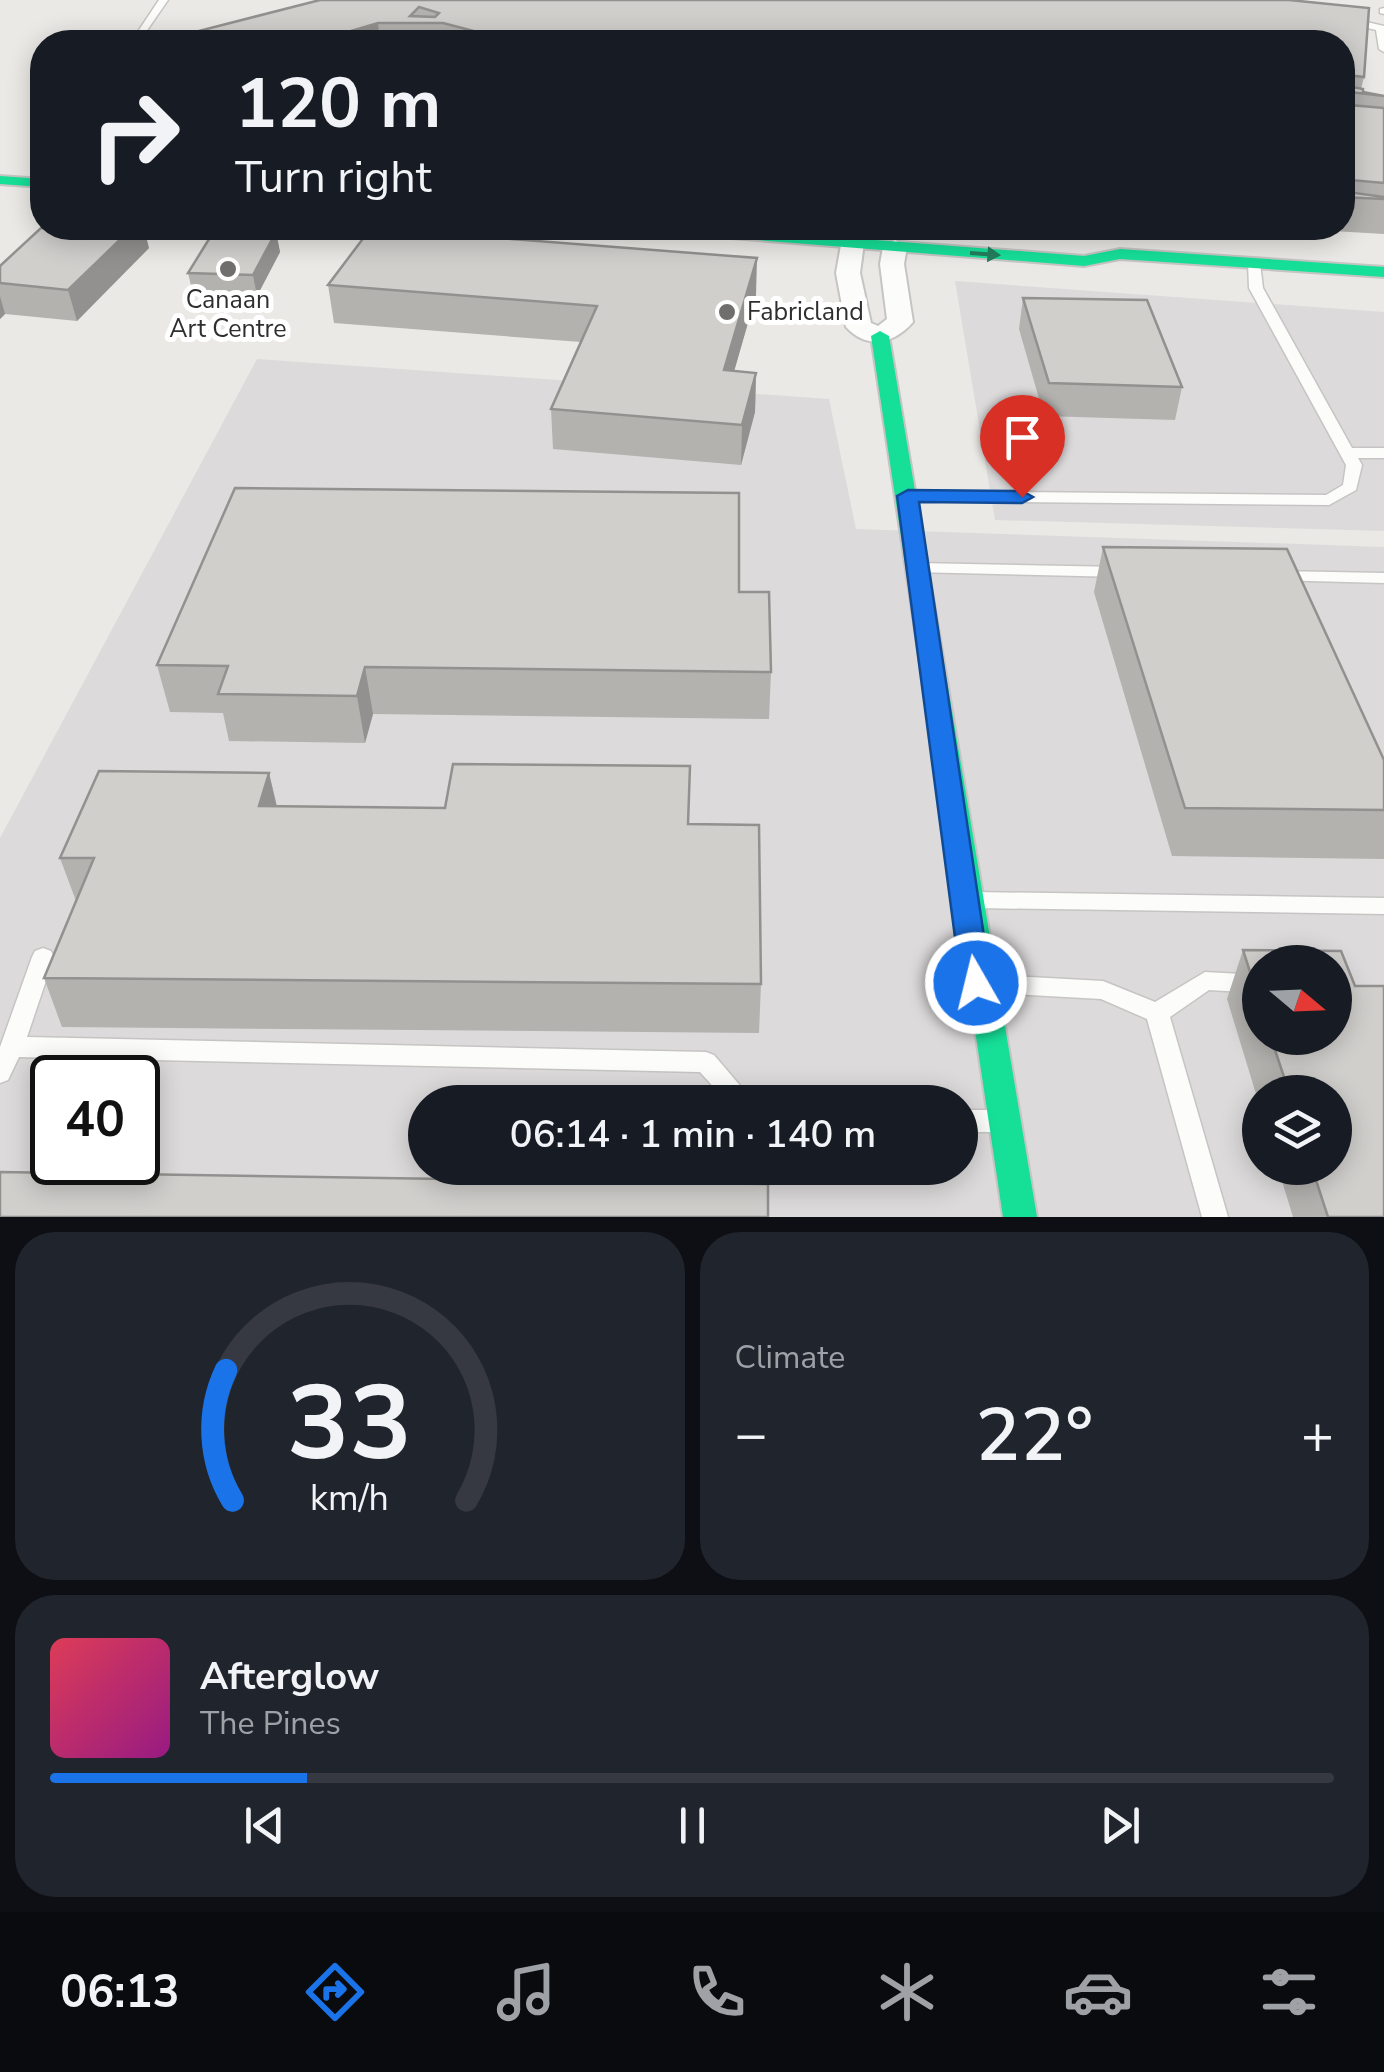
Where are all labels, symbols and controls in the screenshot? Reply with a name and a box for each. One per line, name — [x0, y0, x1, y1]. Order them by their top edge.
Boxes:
text: 120 m — [235, 56, 441, 152]
icon: right — [70, 70, 200, 200]
text: Turn right — [235, 147, 432, 208]
one-way arrow — [969, 246, 1001, 262]
marker: Canaan Art Centre — [217, 258, 239, 280]
place label: Canaan Art Centre — [169, 283, 287, 346]
place label: Fabricland — [747, 295, 864, 329]
marker: Fabricland — [716, 301, 738, 323]
pin — [980, 395, 1065, 498]
icon: arrive — [995, 410, 1050, 465]
position arrow — [924, 931, 1028, 1035]
north arrow — [1242, 945, 1352, 1055]
map controls — [1242, 945, 1352, 1185]
speed limit sign: 40 — [30, 1055, 160, 1185]
button: layers — [1242, 1075, 1352, 1185]
text: 06:14 · 1 min · 140 m — [510, 1109, 876, 1160]
text: Climate — [735, 1336, 845, 1379]
text: 33 — [287, 1353, 412, 1495]
text: 22° — [975, 1384, 1093, 1486]
text: − — [735, 1397, 768, 1472]
text: + — [1301, 1397, 1334, 1472]
text: km/h — [310, 1474, 389, 1523]
text: Afterglow — [200, 1651, 379, 1702]
text: The Pines — [200, 1702, 341, 1745]
icon: previous — [237, 1798, 292, 1853]
icon: pause — [665, 1798, 720, 1853]
icon: next — [1093, 1798, 1148, 1853]
icon: directions — [300, 1957, 370, 2027]
icon: music — [491, 1957, 561, 2027]
icon: phone — [682, 1957, 752, 2027]
icon: climate — [872, 1957, 942, 2027]
icon: car — [1063, 1957, 1133, 2027]
icon: filters — [1254, 1957, 1324, 2027]
text: 06:13 — [60, 1962, 180, 2023]

